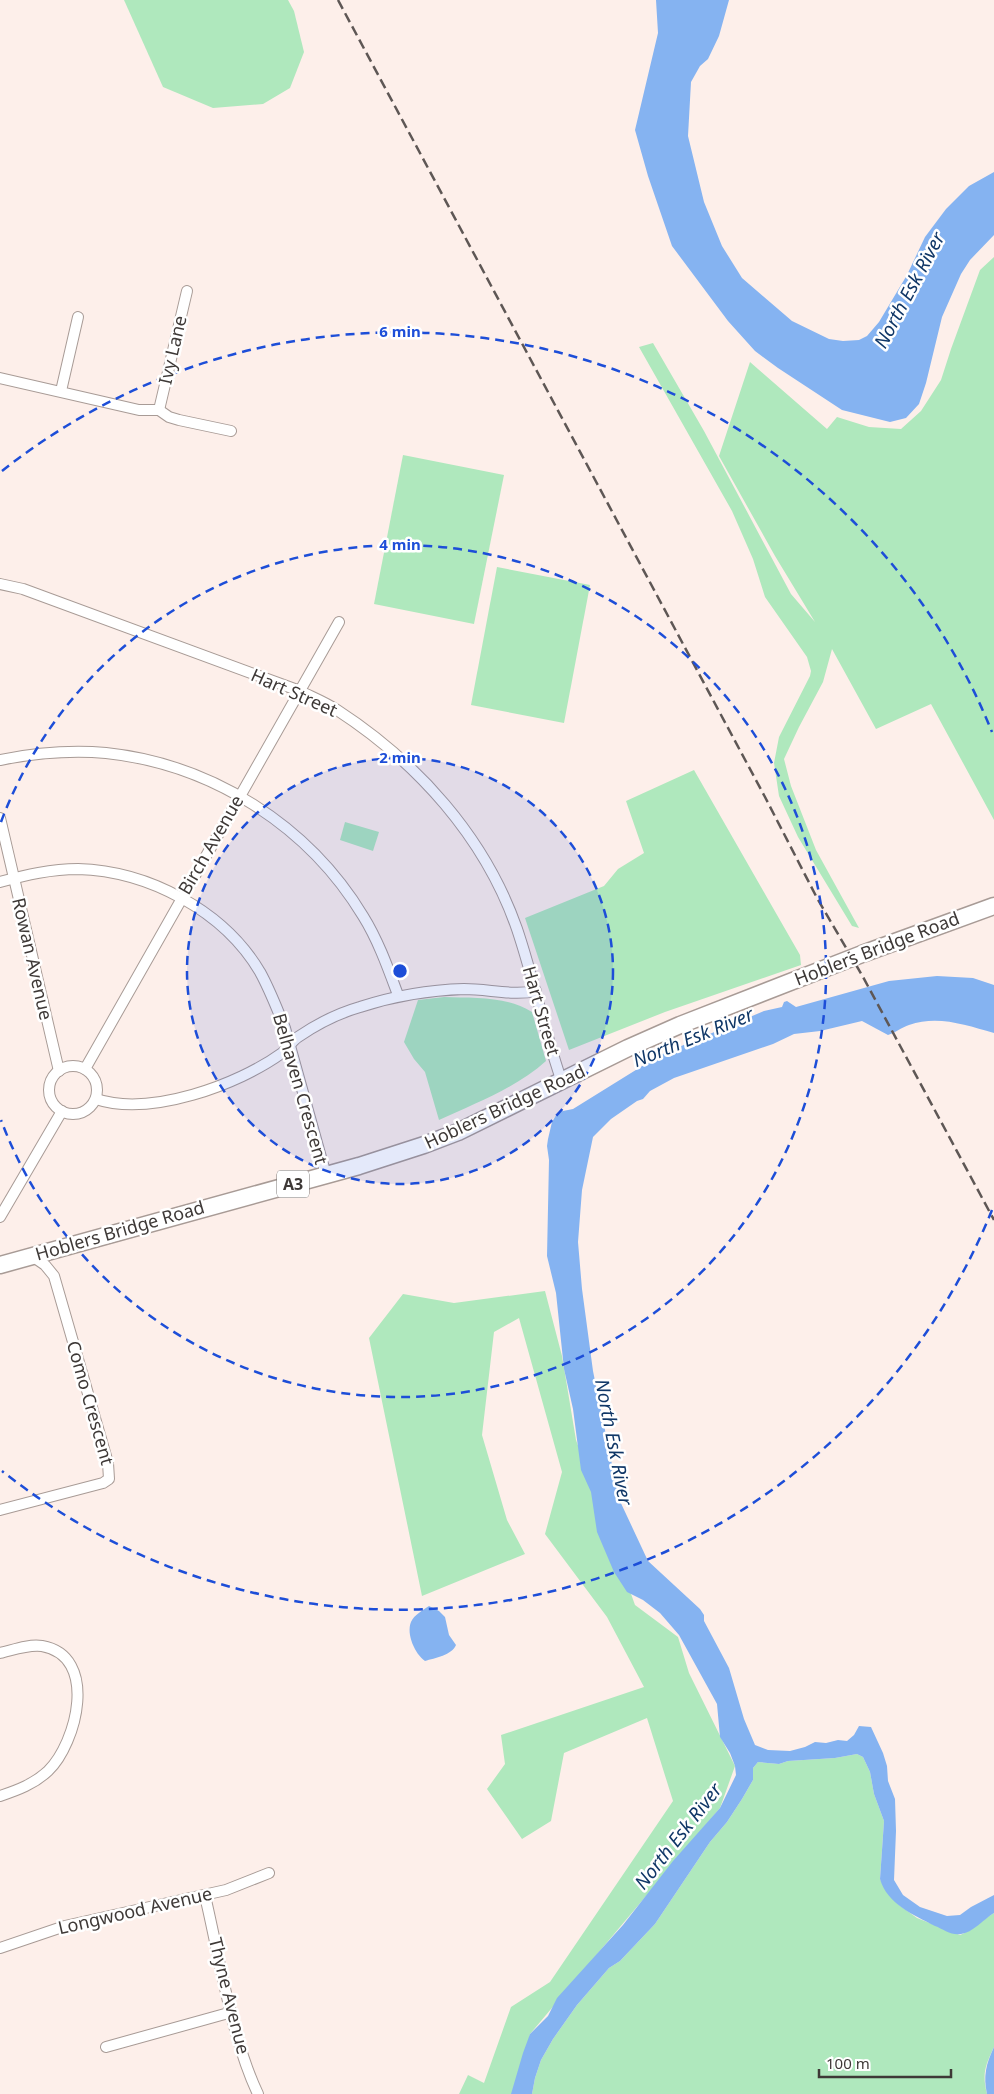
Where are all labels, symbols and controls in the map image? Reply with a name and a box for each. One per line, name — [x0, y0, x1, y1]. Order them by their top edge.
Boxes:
water label: North Esk River — [867, 226, 951, 353]
street label: Ivy Lane — [152, 313, 192, 387]
text: 6 min — [379, 321, 421, 341]
text: 4 min — [379, 534, 421, 554]
street label: Hart Street — [247, 662, 342, 722]
text: 2 min — [379, 747, 421, 767]
street label: Birch Avenue — [172, 790, 248, 899]
street label: Rowan Avenue — [7, 895, 59, 1022]
street label: Hoblers Bridge Road — [791, 906, 963, 991]
centre of rings — [391, 962, 409, 980]
street label: Hart Street — [518, 963, 566, 1059]
water label: North Esk River — [629, 1000, 759, 1073]
street label: Belhaven Crescent — [268, 1010, 334, 1168]
street label: Hoblers Bridge Road — [420, 1058, 589, 1154]
road number: A3 — [277, 1170, 309, 1198]
street label: Hoblers Bridge Road — [32, 1194, 207, 1266]
street label: Como Crescent — [62, 1338, 120, 1468]
water label: North Esk River — [589, 1377, 639, 1509]
water label: North Esk River — [628, 1776, 729, 1894]
street label: Longwood Avenue — [55, 1881, 214, 1939]
street label: Thyne Avenue — [204, 1935, 256, 2057]
scale bar — [819, 2046, 952, 2078]
text: 100 m — [826, 2053, 870, 2073]

